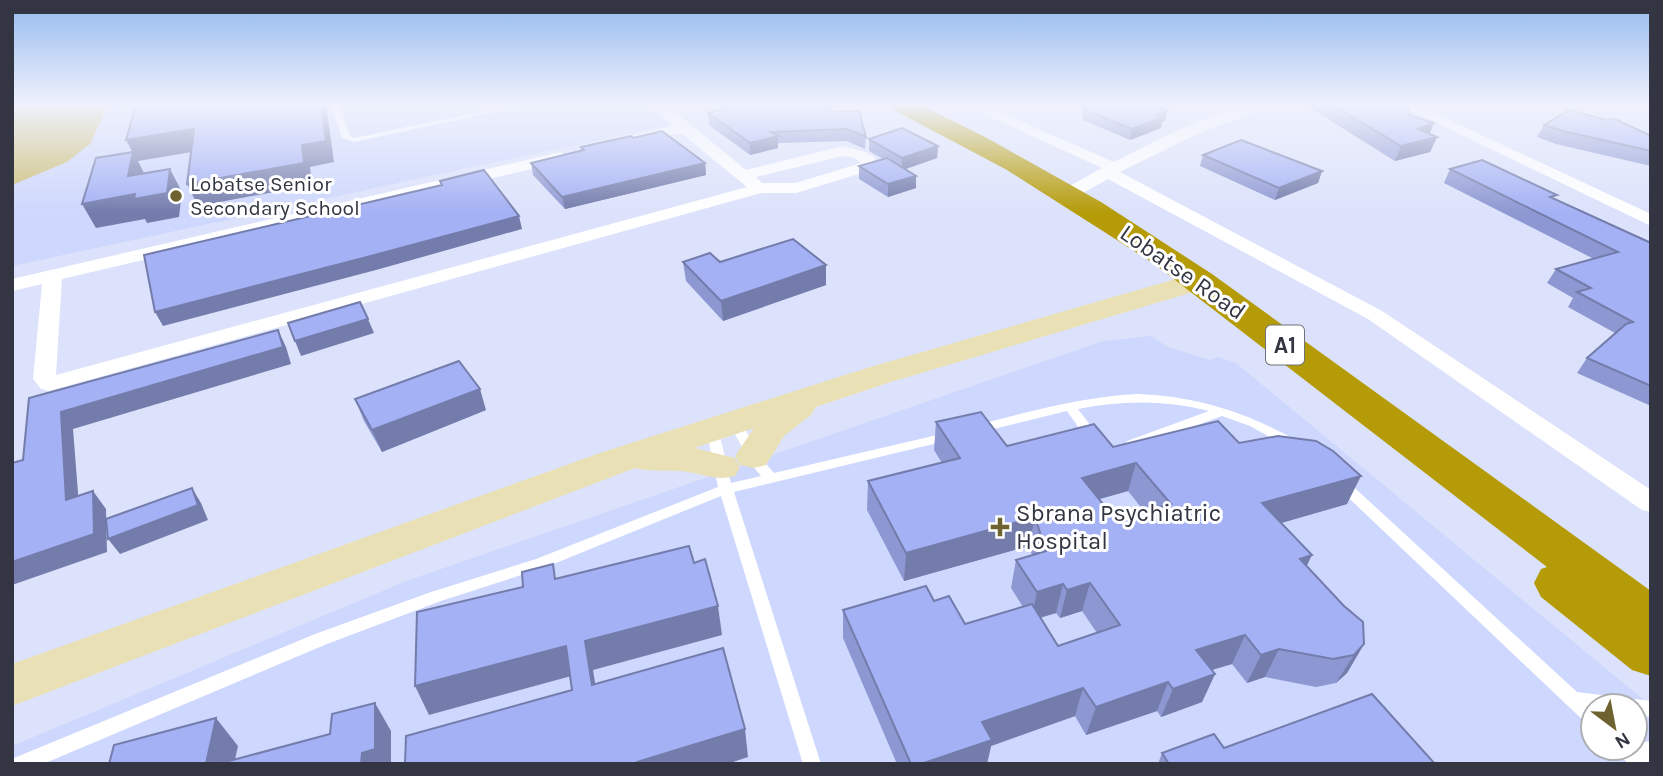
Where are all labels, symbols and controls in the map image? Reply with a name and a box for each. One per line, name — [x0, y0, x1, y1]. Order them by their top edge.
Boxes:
place label: Lobatse Senior Secondary School — [190, 172, 360, 220]
marker: Lobatse Senior Secondary School — [168, 188, 184, 204]
street label: Lobatse Road — [1115, 218, 1251, 326]
road number: A1 — [1266, 326, 1304, 364]
place label: Sbrana Psychiatric Hospital — [1016, 499, 1221, 555]
marker: Sbrana Psychiatric Hospital — [990, 517, 1010, 537]
north arrow — [1579, 692, 1649, 762]
text: N — [1611, 728, 1634, 754]

